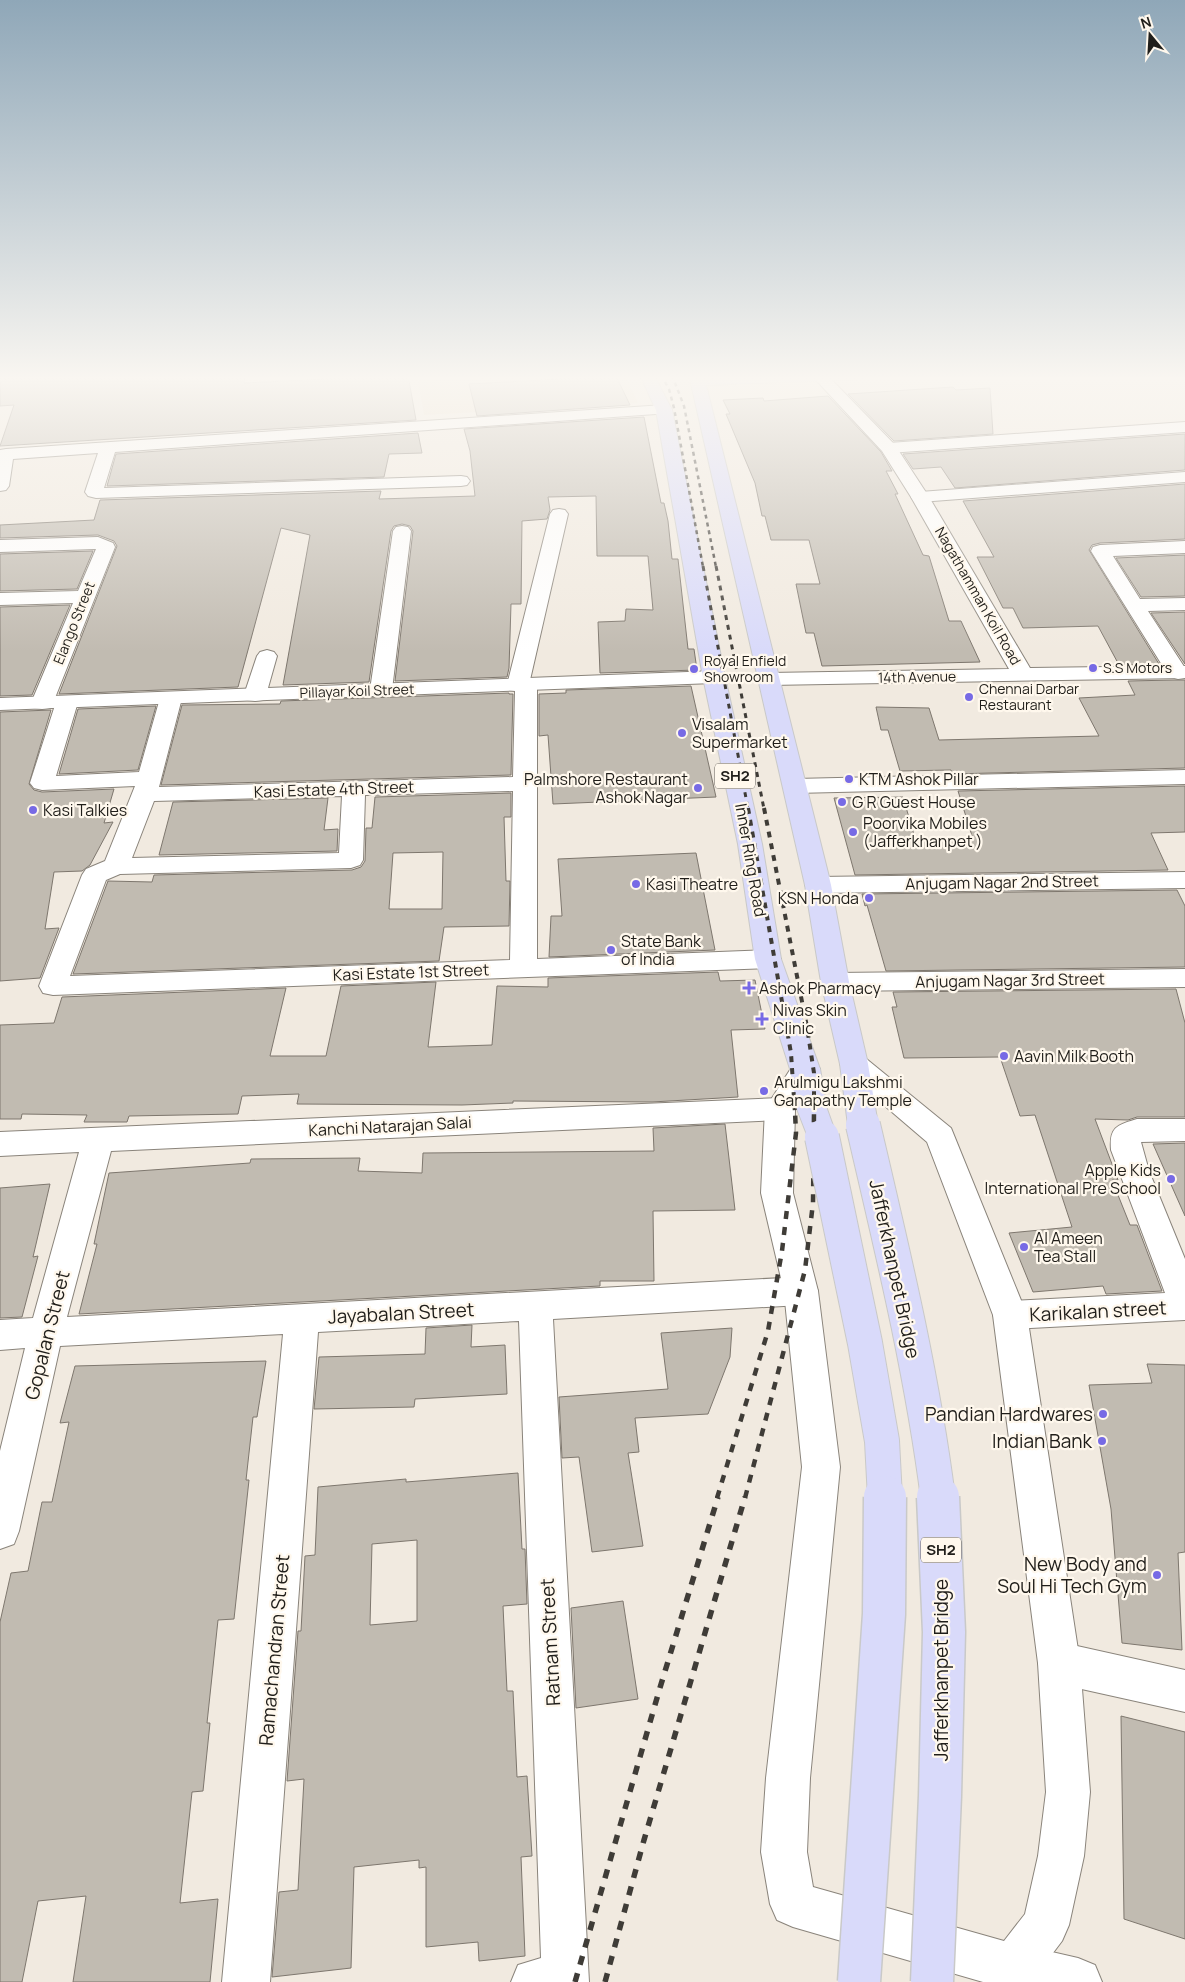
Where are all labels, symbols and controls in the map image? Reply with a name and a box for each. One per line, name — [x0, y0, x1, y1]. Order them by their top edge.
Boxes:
north arrow — [1125, 10, 1175, 60]
text: N — [1138, 12, 1154, 33]
street label: Nagathamman Koil Road — [931, 523, 1026, 668]
street label: Elango Street — [48, 578, 99, 667]
place label: Royal Enfield Showroom — [704, 651, 786, 686]
place label: S.S Motors — [1103, 658, 1172, 677]
marker: S.S Motors — [1087, 662, 1099, 674]
marker: Royal Enfield Showroom — [688, 663, 700, 675]
street label: 14th Avenue — [878, 666, 956, 687]
street label: Pillayar Koil Street — [299, 679, 415, 702]
place label: Chennai Darbar Restaurant — [979, 679, 1079, 714]
marker: Chennai Darbar Restaurant — [963, 691, 975, 703]
place label: Visalam Supermarket — [692, 713, 788, 753]
marker: Visalam Supermarket — [676, 727, 688, 739]
road number: SH2 — [715, 764, 755, 788]
place label: Palmshore Restaurant Ashok Nagar — [524, 768, 688, 808]
place label: KTM Ashok Pillar — [859, 768, 979, 790]
marker: KTM Ashok Pillar — [843, 773, 855, 785]
street label: Kasi Estate 4th Street — [253, 775, 415, 803]
marker: Palmshore Restaurant Ashok Nagar — [692, 782, 704, 794]
place label: G R Guest House — [852, 791, 976, 813]
marker: G R Guest House — [836, 796, 848, 808]
place label: Kasi Talkies — [43, 799, 127, 821]
street label: Inner Ring Road — [730, 801, 772, 919]
marker: Kasi Talkies — [27, 804, 39, 816]
place label: Poorvika Mobiles (Jafferkhanpet ) — [863, 812, 987, 852]
marker: Poorvika Mobiles (Jafferkhanpet ) — [847, 826, 859, 838]
street label: Anjugam Nagar 2nd Street — [905, 869, 1099, 895]
place label: Kasi Theatre — [646, 873, 738, 895]
marker: Kasi Theatre — [630, 878, 642, 890]
place label: KSN Honda — [778, 887, 859, 909]
marker: KSN Honda — [863, 892, 875, 904]
place label: State Bank of India — [621, 930, 702, 970]
marker: State Bank of India — [605, 944, 617, 956]
street label: Kasi Estate 1st Street — [332, 958, 490, 986]
street label: Anjugam Nagar 3rd Street — [915, 967, 1105, 993]
place label: Ashok Pharmacy — [759, 977, 881, 999]
marker: Ashok Pharmacy — [743, 982, 755, 994]
place label: Nivas Skin Clinic — [773, 999, 847, 1039]
marker: Nivas Skin Clinic — [755, 1012, 769, 1026]
place label: Aavin Milk Booth — [1014, 1045, 1134, 1067]
marker: Aavin Milk Booth — [998, 1050, 1010, 1062]
place label: Arulmigu Lakshmi Ganapathy Temple — [774, 1071, 912, 1111]
marker: Arulmigu Lakshmi Ganapathy Temple — [758, 1085, 770, 1097]
street label: Kanchi Natarajan Salai — [308, 1111, 472, 1141]
place label: Apple Kids International Pre School — [985, 1159, 1161, 1199]
marker: Apple Kids International Pre School — [1165, 1173, 1177, 1185]
street label: Jafferkhanpet Bridge — [863, 1177, 927, 1361]
place label: Al Ameen Tea Stall — [1034, 1227, 1103, 1267]
marker: Al Ameen Tea Stall — [1018, 1241, 1030, 1253]
street label: Gopalan Street — [18, 1268, 76, 1402]
street label: Karikalan street — [1029, 1294, 1167, 1328]
street label: Jayabalan Street — [327, 1296, 475, 1330]
place label: Pandian Hardwares — [925, 1401, 1093, 1427]
marker: Pandian Hardwares — [1097, 1408, 1109, 1420]
place label: Indian Bank — [992, 1428, 1093, 1454]
marker: Indian Bank — [1096, 1435, 1108, 1447]
road number: SH2 — [921, 1538, 961, 1562]
place label: New Body and Soul Hi Tech Gym — [997, 1551, 1147, 1599]
street label: Ramachandran Street — [253, 1553, 295, 1747]
marker: New Body and Soul Hi Tech Gym — [1151, 1569, 1163, 1581]
street label: Ratnam Street — [534, 1578, 566, 1706]
street label: Jafferkhanpet Bridge — [928, 1579, 954, 1761]

